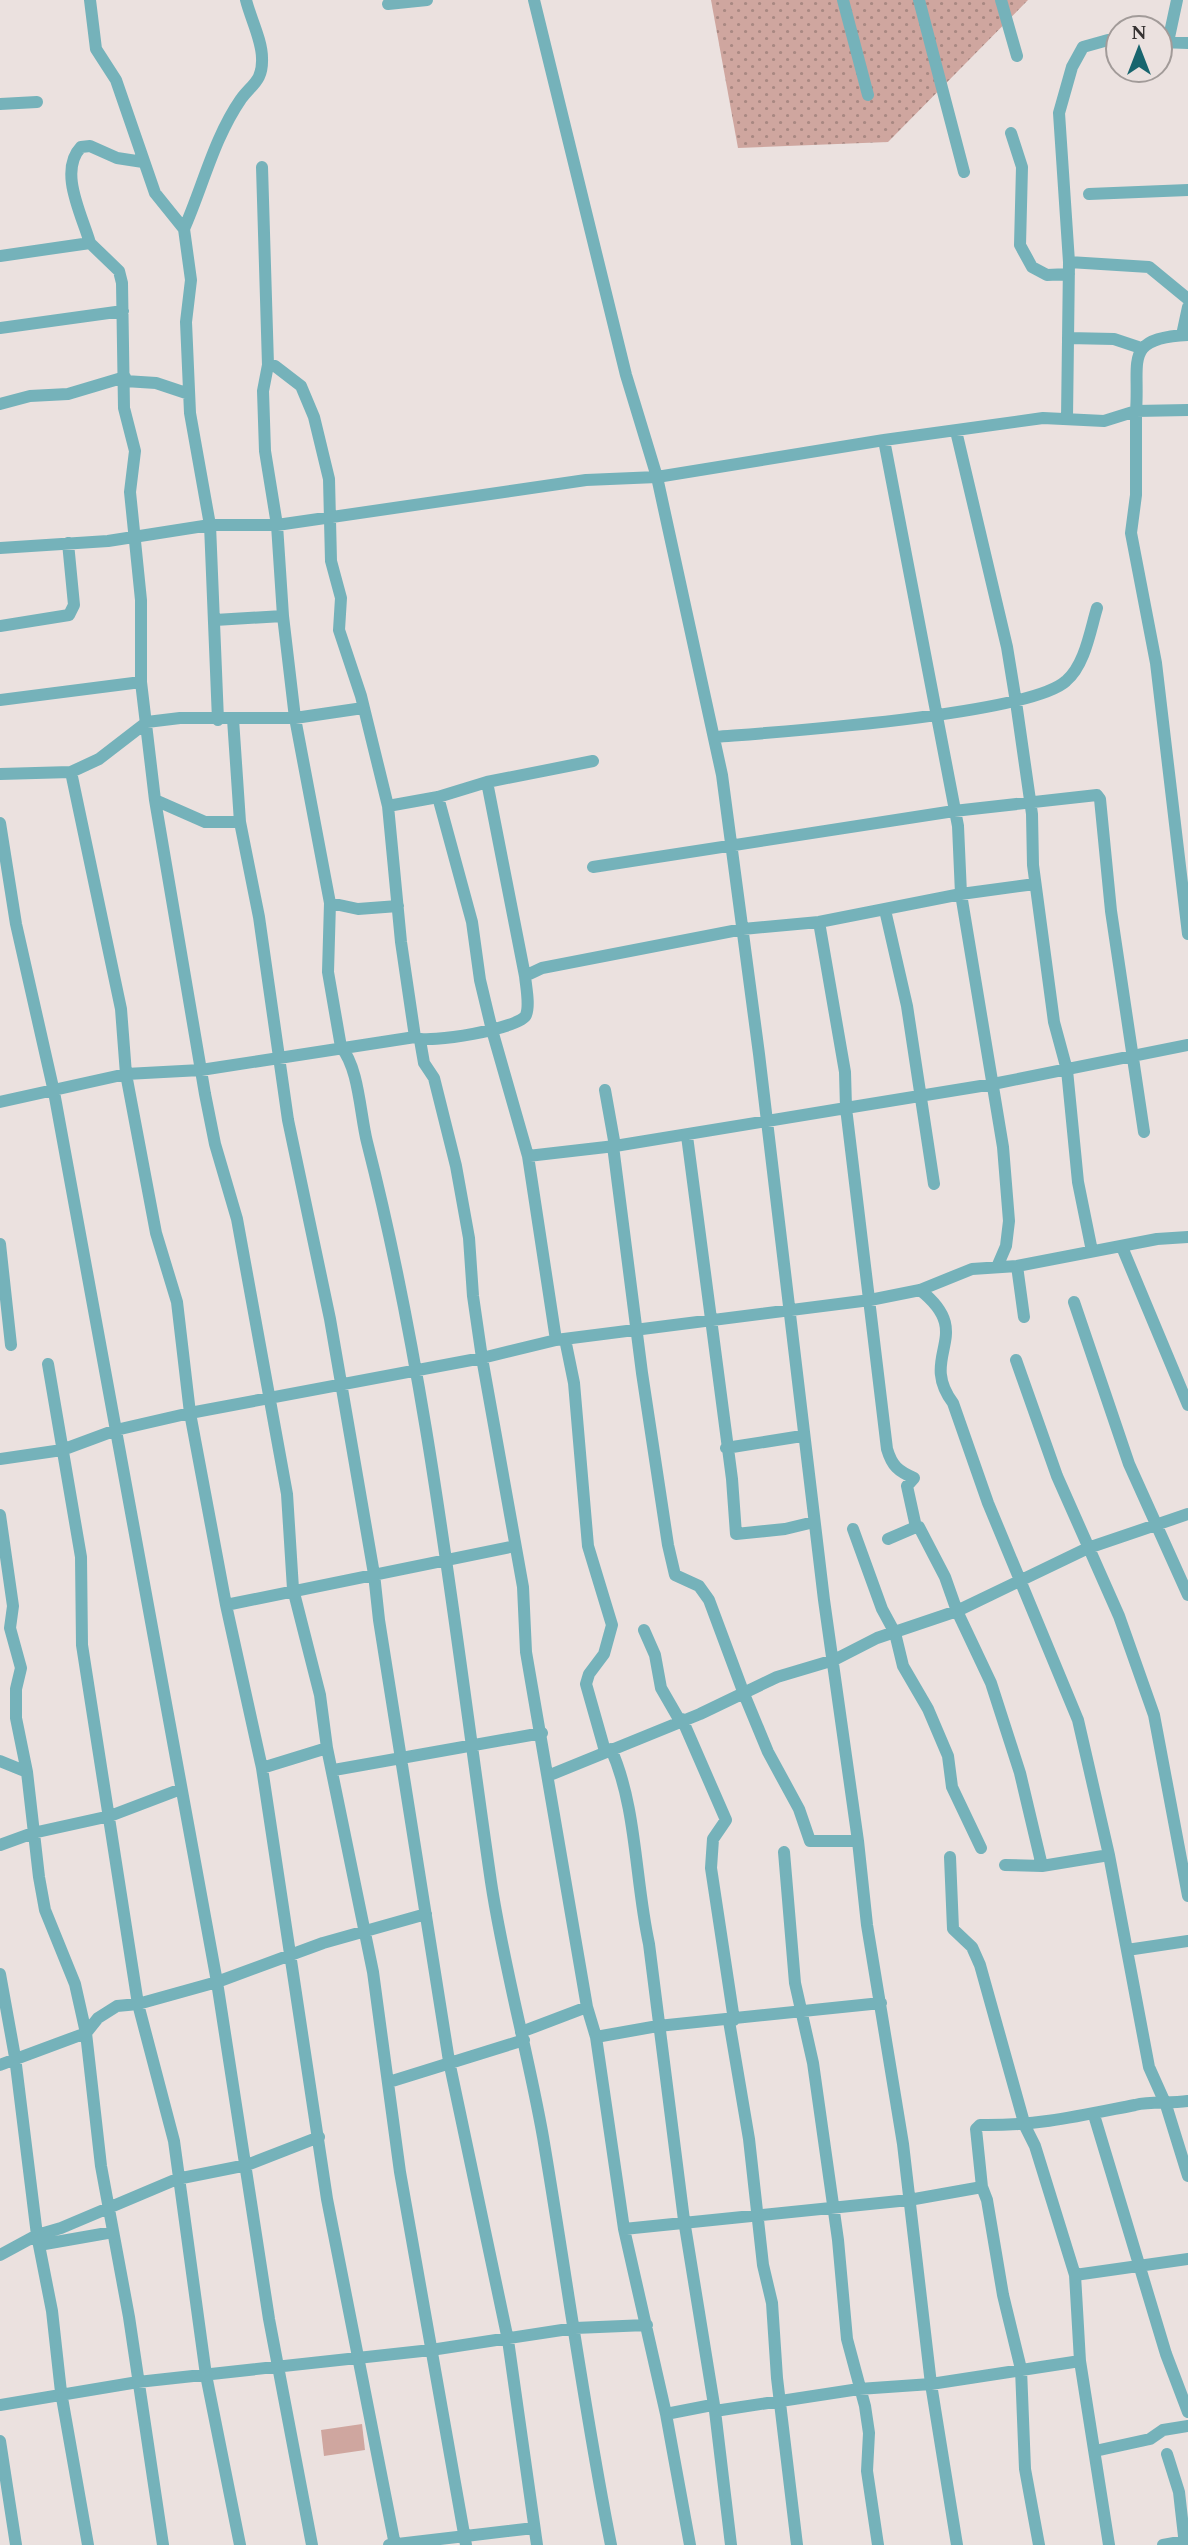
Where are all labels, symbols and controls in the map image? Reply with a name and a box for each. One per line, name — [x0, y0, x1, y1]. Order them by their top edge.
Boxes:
north arrow — [1104, 14, 1174, 84]
text: N — [1131, 19, 1147, 48]

